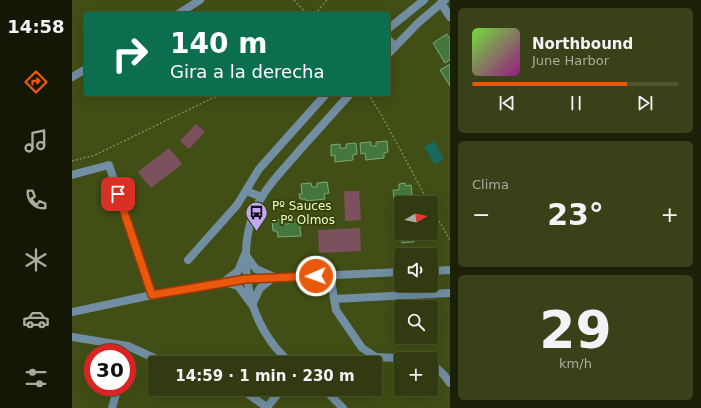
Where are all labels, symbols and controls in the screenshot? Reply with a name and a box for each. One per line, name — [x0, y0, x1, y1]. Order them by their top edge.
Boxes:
text: 14:58 — [7, 16, 65, 37]
text: 140 m — [170, 27, 267, 60]
icon: right — [104, 28, 156, 80]
text: Northbound — [532, 35, 633, 53]
text: June Harbor — [532, 53, 609, 68]
text: Gira a la derecha — [170, 61, 325, 82]
icon: directions — [22, 68, 50, 96]
icon: previous — [496, 92, 518, 114]
icon: pause — [565, 92, 587, 114]
icon: next — [634, 92, 656, 114]
icon: music — [22, 127, 50, 155]
pin — [101, 177, 135, 211]
text: Clima — [472, 177, 509, 192]
icon: arrive — [107, 183, 129, 205]
icon: phone — [22, 186, 50, 214]
north arrow — [394, 196, 438, 240]
map controls — [394, 196, 438, 396]
text: 23° — [547, 197, 604, 232]
place label: Pº Sauces - Pº Olmos — [272, 199, 335, 227]
bus stop icon: Pº Sauces - Pº Olmos — [243, 200, 269, 233]
text: − — [472, 202, 490, 227]
text: + — [661, 202, 679, 227]
icon: climate — [22, 246, 50, 274]
button: sound — [394, 248, 438, 292]
position arrow — [295, 255, 337, 297]
button: search — [394, 300, 438, 344]
text: 29 — [539, 300, 612, 360]
icon: car — [22, 305, 50, 333]
speed limit sign: 30 — [84, 344, 136, 396]
button: + — [394, 352, 438, 396]
text: km/h — [559, 356, 592, 371]
icon: filters — [22, 364, 50, 392]
text: 14:59 · 1 min · 230 m — [175, 367, 355, 385]

